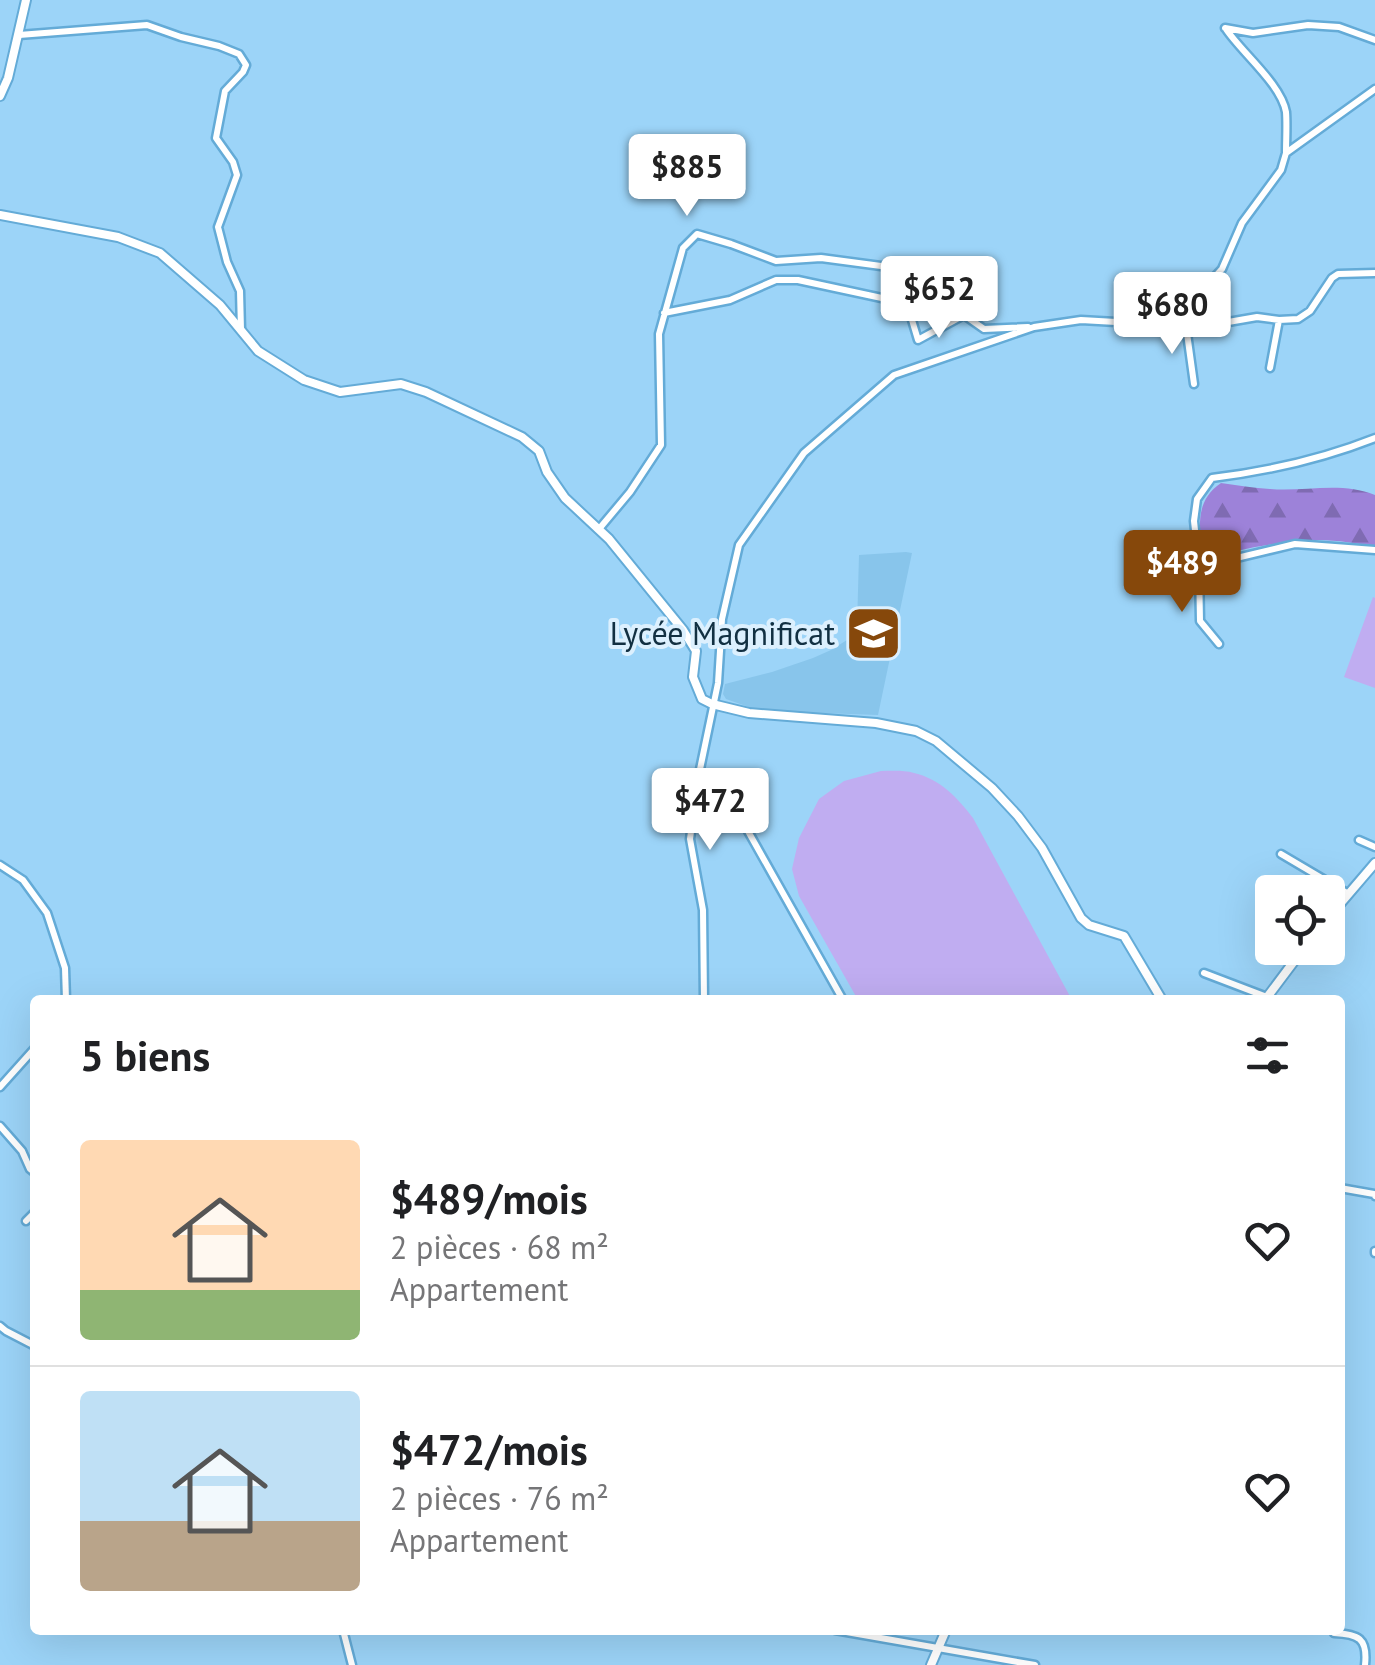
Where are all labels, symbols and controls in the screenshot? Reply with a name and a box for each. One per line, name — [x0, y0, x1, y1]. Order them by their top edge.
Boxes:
pin: $885 — [628, 134, 746, 219]
text: $885 — [651, 145, 723, 187]
pin: $652 — [880, 256, 998, 341]
text: $652 — [903, 267, 975, 309]
pin: $680 — [1113, 272, 1231, 357]
text: $680 — [1136, 283, 1208, 325]
pin: $489 — [1123, 530, 1241, 615]
text: $489 — [1146, 541, 1218, 583]
school or university icon: Lycée Magnificat — [844, 603, 904, 663]
place label: Lycée Magnificat — [610, 612, 835, 654]
pin: $472 — [651, 768, 769, 853]
text: $472 — [674, 779, 746, 821]
map controls — [1255, 875, 1345, 965]
button: locate — [1255, 875, 1345, 965]
text: 5 biens — [80, 1028, 210, 1083]
icon: filters — [1240, 1028, 1295, 1083]
text: $489/mois — [390, 1171, 588, 1226]
icon: home — [160, 1180, 280, 1300]
icon: heart — [1240, 1213, 1295, 1268]
text: 2 pièces · 68 m² — [390, 1226, 609, 1268]
text: Appartement — [390, 1268, 568, 1310]
text: $472/mois — [390, 1422, 588, 1477]
icon: home — [160, 1431, 280, 1551]
icon: heart — [1240, 1464, 1295, 1519]
text: 2 pièces · 76 m² — [390, 1477, 609, 1519]
text: Appartement — [390, 1519, 568, 1561]

